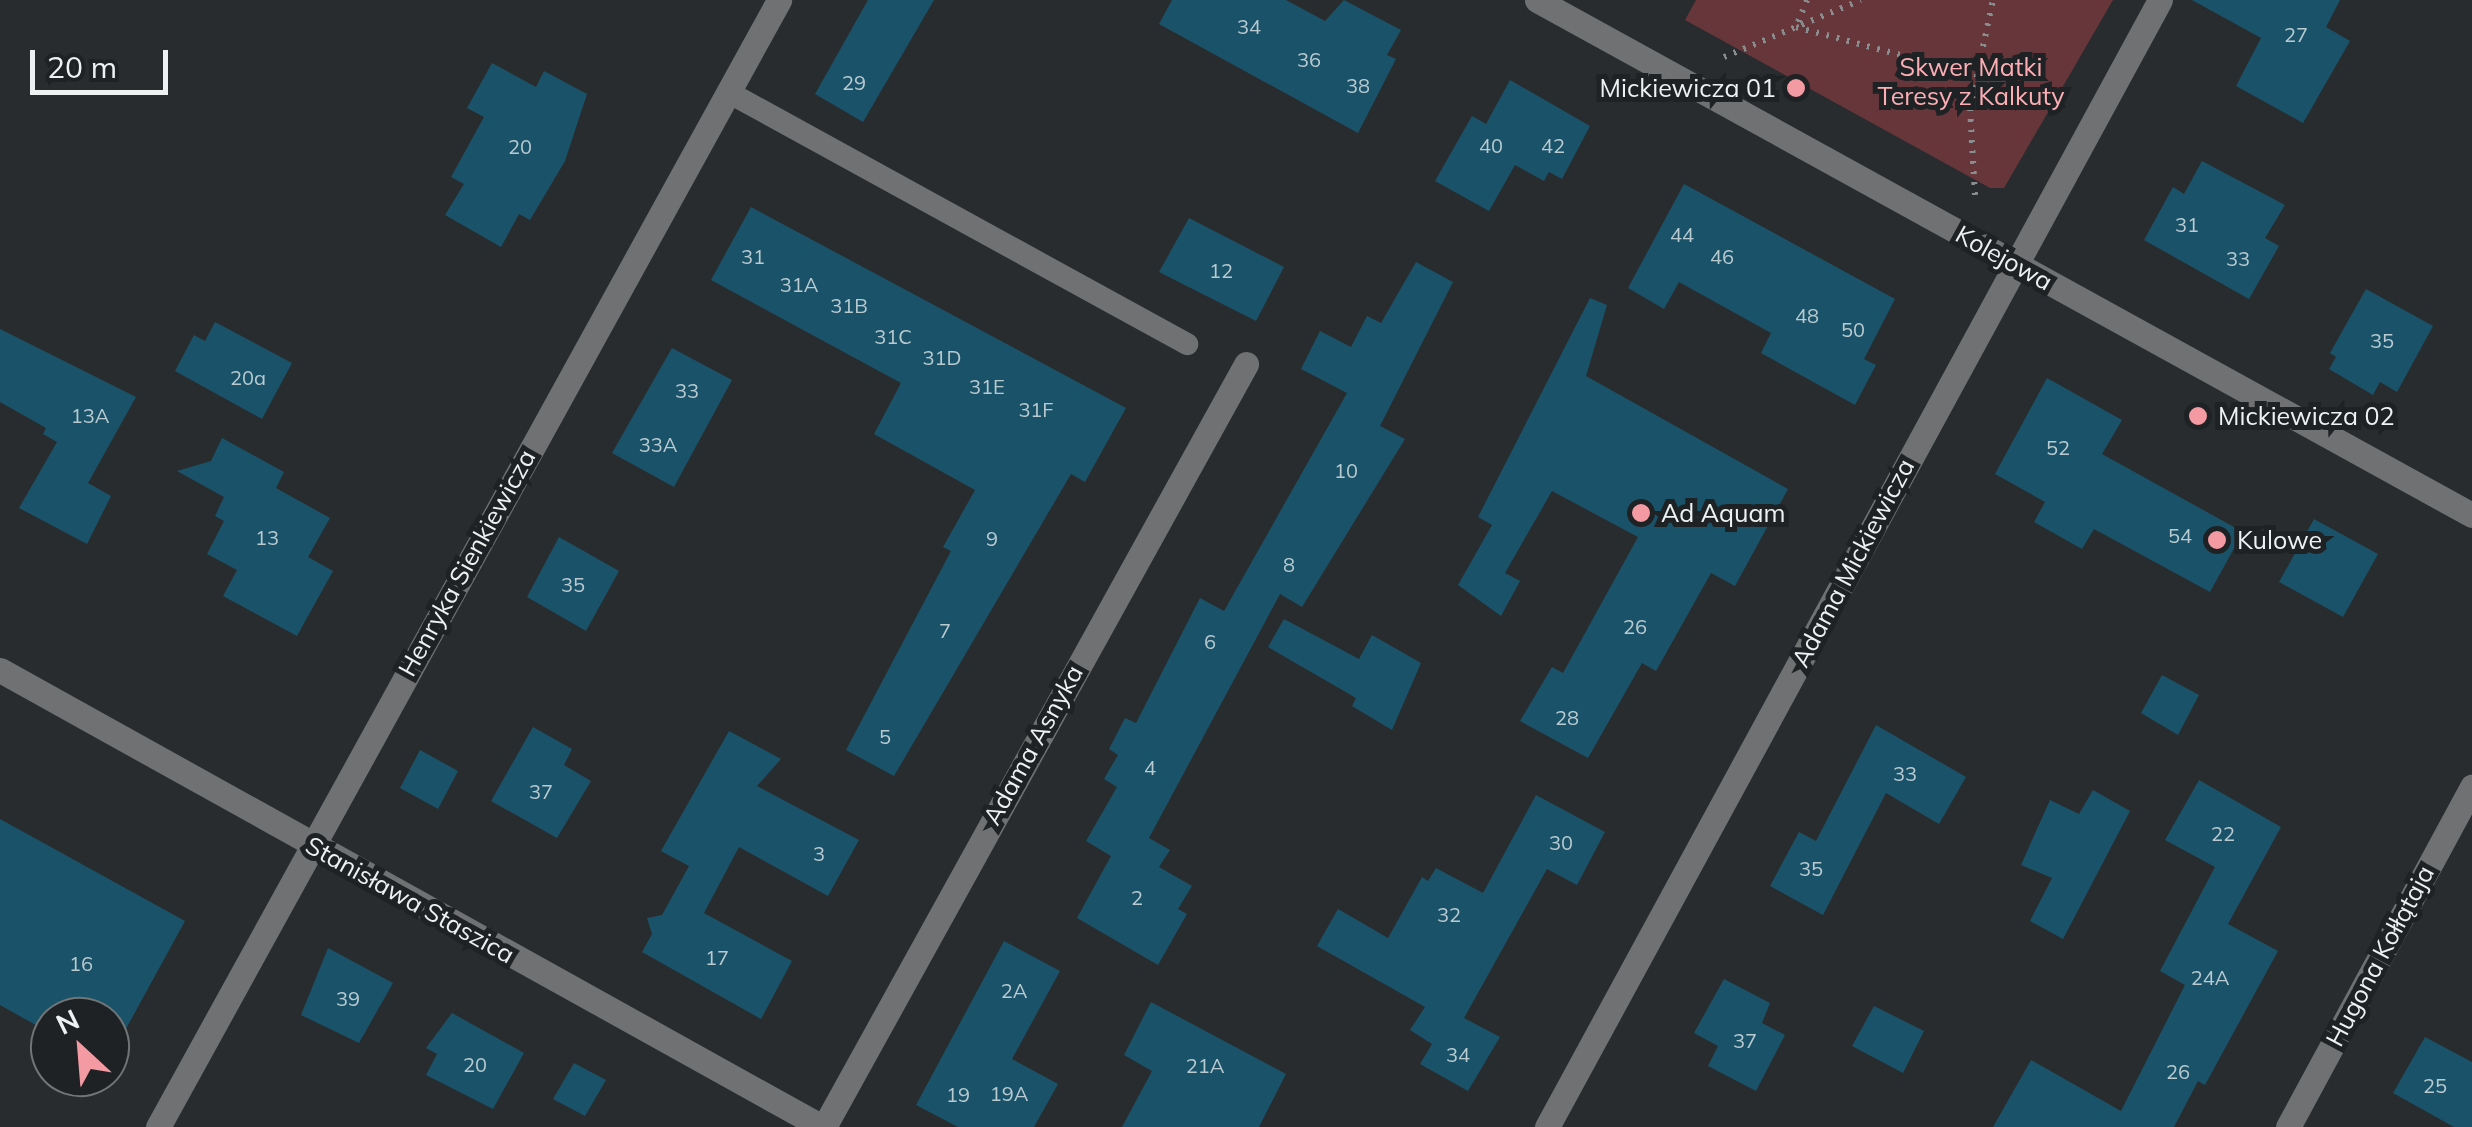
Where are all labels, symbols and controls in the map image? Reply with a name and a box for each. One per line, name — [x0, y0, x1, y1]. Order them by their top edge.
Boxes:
house number: 34 — [1237, 14, 1261, 38]
house number: 27 — [2284, 22, 2308, 46]
scale bar — [35, 30, 172, 92]
house number: 36 — [1297, 47, 1321, 71]
text: 20 m — [47, 48, 117, 86]
park label: Skwer Matki Teresy z Kalkuty — [1877, 53, 2065, 112]
house number: 29 — [842, 70, 866, 94]
house number: 38 — [1346, 73, 1370, 97]
place label: Mickiewicza 01 — [1600, 73, 1776, 103]
marker: Mickiewicza 01 — [1785, 77, 1807, 99]
house number: 40 — [1479, 133, 1503, 157]
house number: 42 — [1541, 133, 1565, 157]
house number: 20 — [508, 134, 532, 158]
house number: 31 — [2175, 212, 2199, 236]
street label: Kolejowa — [1950, 219, 2058, 297]
house number: 44 — [1670, 222, 1694, 246]
house number: 31 — [741, 244, 765, 268]
house number: 46 — [1710, 244, 1734, 268]
house number: 33 — [2226, 246, 2250, 270]
house number: 12 — [1209, 258, 1233, 282]
house number: 31A — [780, 272, 818, 296]
house number: 31B — [830, 293, 868, 317]
house number: 48 — [1795, 303, 1819, 327]
house number: 50 — [1841, 317, 1865, 341]
house number: 31C — [874, 324, 912, 348]
house number: 35 — [2370, 328, 2394, 352]
house number: 31D — [923, 345, 961, 369]
house number: 20a — [230, 365, 266, 389]
house number: 31E — [969, 374, 1005, 398]
house number: 33 — [675, 378, 699, 402]
house number: 31F — [1018, 397, 1054, 421]
place label: Mickiewicza 02 — [2218, 401, 2394, 431]
house number: 13A — [71, 403, 109, 427]
marker: Mickiewicza 02 — [2187, 405, 2209, 427]
house number: 33A — [639, 432, 677, 456]
house number: 52 — [2046, 435, 2070, 459]
street label: Henryka Sienkiewicza — [392, 444, 542, 682]
street label: Adama Mickiewicza — [1785, 454, 1921, 672]
house number: 10 — [1334, 458, 1358, 482]
place label: Ad Aquam — [1661, 498, 1785, 528]
marker: Ad Aquam — [1630, 502, 1652, 524]
house number: 54 — [2168, 523, 2192, 547]
house number: 13 — [255, 525, 279, 549]
place label: Kulowe — [2237, 525, 2322, 555]
house number: 9 — [986, 526, 998, 550]
marker: Kulowe — [2206, 529, 2228, 551]
house number: 8 — [1283, 552, 1295, 576]
house number: 35 — [561, 572, 585, 596]
house number: 26 — [1623, 614, 1647, 638]
house number: 7 — [939, 618, 951, 642]
house number: 6 — [1204, 629, 1216, 653]
street label: Adama Asnyka — [977, 660, 1089, 830]
house number: 28 — [1555, 705, 1579, 729]
house number: 5 — [879, 724, 891, 748]
house number: 4 — [1144, 755, 1156, 779]
house number: 33 — [1893, 761, 1917, 785]
house number: 37 — [529, 779, 553, 803]
house number: 22 — [2211, 821, 2235, 845]
street label: Stanisława Staszica — [300, 830, 520, 970]
house number: 30 — [1549, 830, 1573, 854]
house number: 3 — [813, 841, 825, 865]
house number: 35 — [1799, 856, 1823, 880]
street label: Hugona Kołłątaja — [2320, 860, 2440, 1052]
house number: 2 — [1131, 885, 1143, 909]
house number: 32 — [1437, 902, 1461, 926]
house number: 17 — [705, 945, 729, 969]
house number: 16 — [69, 951, 93, 975]
house number: 24A — [2191, 965, 2229, 989]
house number: 2A — [1001, 978, 1027, 1002]
house number: 39 — [336, 986, 360, 1010]
north arrow — [30, 997, 130, 1097]
text: N — [50, 1001, 85, 1042]
house number: 37 — [1733, 1028, 1757, 1052]
house number: 34 — [1446, 1042, 1470, 1066]
house number: 20 — [463, 1052, 487, 1076]
house number: 21A — [1186, 1053, 1224, 1077]
house number: 26 — [2166, 1059, 2190, 1083]
house number: 25 — [2423, 1073, 2447, 1097]
house number: 19A — [990, 1081, 1028, 1105]
house number: 19 — [946, 1082, 970, 1106]

